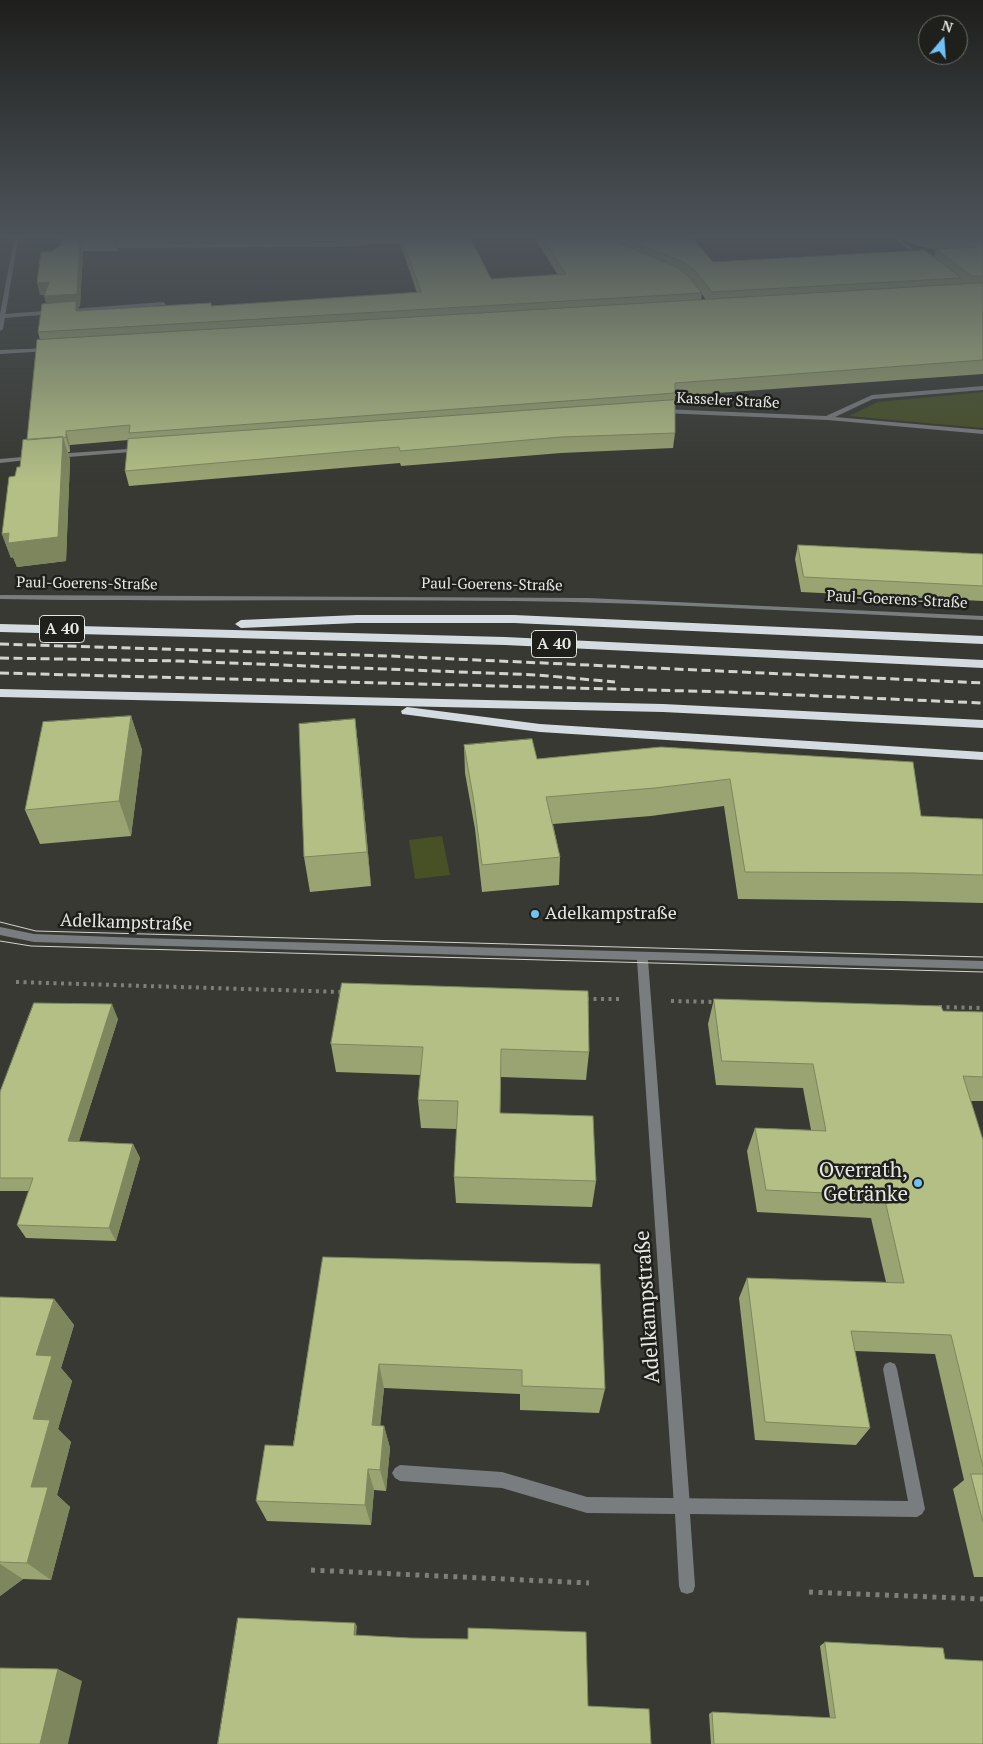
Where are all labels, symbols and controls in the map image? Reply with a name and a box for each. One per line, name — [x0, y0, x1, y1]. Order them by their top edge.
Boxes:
north arrow — [918, 15, 968, 65]
text: N — [939, 16, 955, 37]
street label: Kasseler Straße — [676, 389, 780, 413]
street label: Paul-Goerens-Straße — [16, 574, 158, 594]
street label: Paul-Goerens-Straße — [421, 575, 563, 595]
street label: Paul-Goerens-Straße — [826, 587, 968, 613]
road number: A 40 — [40, 616, 84, 642]
road number: A 40 — [532, 630, 576, 658]
place label: Adelkampstraße — [545, 903, 677, 925]
marker: Adelkampstraße — [529, 908, 541, 920]
street label: Adelkampstraße — [60, 910, 192, 936]
place label: Overrath, Getränke — [819, 1158, 908, 1208]
marker: Overrath, Getränke — [912, 1177, 924, 1189]
street label: Adelkampstraße — [630, 1229, 666, 1385]

